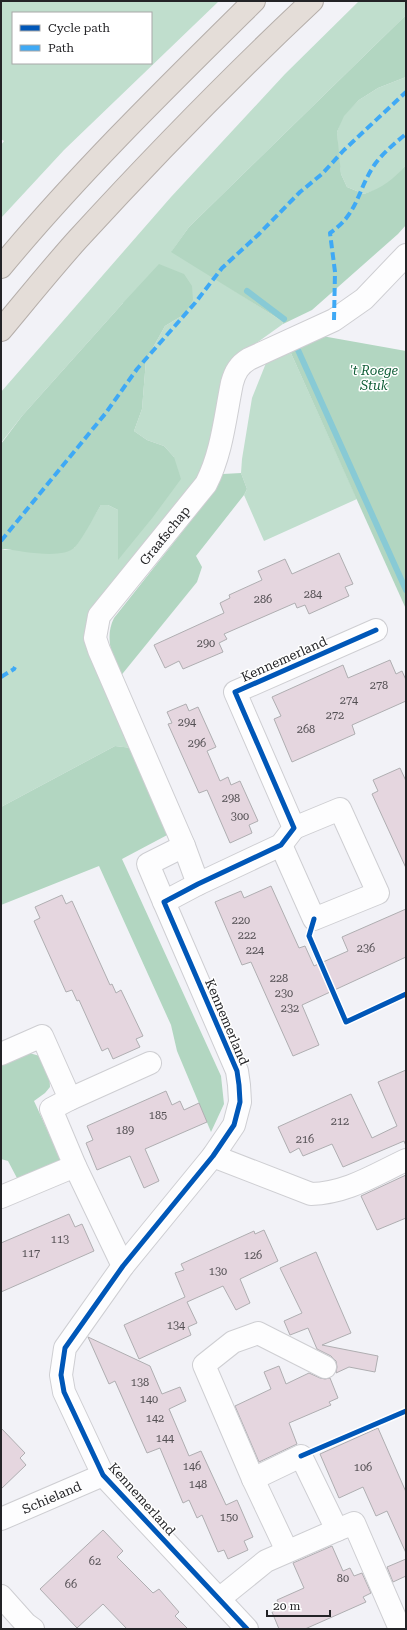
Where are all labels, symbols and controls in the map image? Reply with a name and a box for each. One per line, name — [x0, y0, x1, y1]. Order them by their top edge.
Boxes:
legend — [12, 12, 152, 64]
text: Cycle path — [48, 21, 110, 35]
text: Path — [48, 41, 74, 55]
park label: 't Roege Stuk — [350, 363, 399, 393]
street label: Graafschap — [136, 503, 193, 568]
house number: 284 — [304, 588, 323, 601]
house number: 286 — [254, 593, 272, 606]
street label: Kennemerland — [239, 633, 330, 685]
house number: 290 — [197, 637, 215, 650]
house number: 278 — [370, 679, 388, 692]
house number: 274 — [340, 694, 359, 707]
house number: 272 — [326, 709, 344, 722]
house number: 294 — [178, 716, 197, 729]
house number: 268 — [297, 723, 315, 736]
house number: 296 — [188, 737, 206, 750]
house number: 298 — [222, 792, 240, 805]
house number: 300 — [231, 810, 249, 823]
house number: 220 — [232, 914, 250, 927]
house number: 222 — [238, 929, 256, 942]
house number: 236 — [357, 942, 375, 955]
house number: 224 — [246, 944, 265, 957]
house number: 228 — [270, 972, 288, 985]
street label: Kennemerland — [202, 977, 252, 1068]
house number: 230 — [275, 987, 293, 1000]
house number: 232 — [281, 1002, 299, 1015]
house number: 185 — [149, 1109, 167, 1122]
house number: 212 — [331, 1115, 349, 1128]
house number: 189 — [116, 1124, 134, 1137]
house number: 216 — [296, 1133, 314, 1146]
house number: 113 — [51, 1233, 69, 1246]
house number: 117 — [22, 1247, 40, 1260]
house number: 126 — [244, 1249, 262, 1262]
house number: 130 — [209, 1265, 227, 1278]
house number: 134 — [167, 1319, 186, 1332]
house number: 138 — [131, 1376, 149, 1389]
house number: 140 — [140, 1393, 158, 1406]
house number: 142 — [146, 1412, 164, 1425]
house number: 144 — [156, 1432, 175, 1445]
street label: Kennemerland — [106, 1460, 179, 1539]
house number: 146 — [183, 1460, 201, 1473]
house number: 106 — [354, 1461, 372, 1474]
street label: Schieland — [20, 1478, 84, 1517]
house number: 148 — [189, 1478, 207, 1491]
house number: 150 — [220, 1511, 238, 1524]
house number: 62 — [89, 1555, 101, 1568]
house number: 80 — [337, 1572, 349, 1585]
house number: 66 — [65, 1578, 77, 1591]
scale bar — [267, 1592, 330, 1618]
text: 20 m — [273, 1599, 300, 1613]

